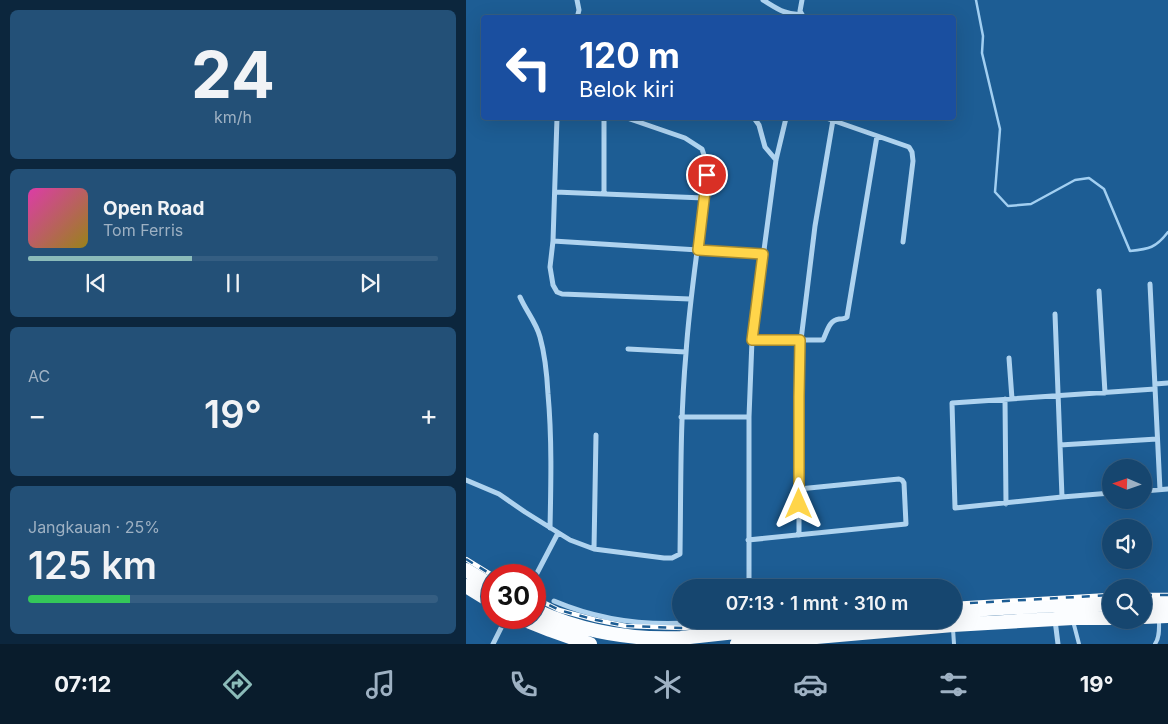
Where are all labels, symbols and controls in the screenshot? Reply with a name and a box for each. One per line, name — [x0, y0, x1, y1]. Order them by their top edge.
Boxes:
text: 120 m — [579, 34, 680, 76]
text: 24 — [191, 35, 275, 114]
icon: left — [496, 35, 561, 100]
text: Belok kiri — [579, 76, 674, 102]
text: km/h — [214, 107, 252, 127]
pin — [686, 154, 728, 196]
icon: arrive — [693, 161, 721, 189]
text: Open Road — [103, 197, 204, 220]
text: Tom Ferris — [103, 220, 183, 240]
icon: previous — [82, 269, 110, 297]
icon: pause — [219, 269, 247, 297]
icon: next — [356, 269, 384, 297]
text: AC — [28, 366, 50, 386]
text: 19° — [204, 391, 262, 437]
text: − — [28, 398, 47, 432]
text: + — [419, 398, 438, 432]
north arrow — [1102, 459, 1152, 509]
map controls — [1102, 459, 1152, 629]
position arrow — [772, 477, 824, 529]
text: Jangkauan · 25% — [28, 517, 160, 537]
button: sound — [1102, 519, 1152, 569]
text: 125 km — [28, 542, 157, 588]
speed limit sign: 30 — [481, 564, 546, 629]
button: search — [1102, 579, 1152, 629]
text: 07:13 · 1 mnt · 310 m — [726, 592, 908, 615]
icon: directions — [220, 667, 255, 702]
icon: music — [363, 667, 398, 702]
icon: phone — [506, 667, 541, 702]
icon: climate — [650, 667, 685, 702]
icon: car — [793, 667, 828, 702]
icon: filters — [936, 667, 971, 702]
text: 07:12 — [54, 671, 111, 697]
text: 19° — [1080, 671, 1114, 697]

